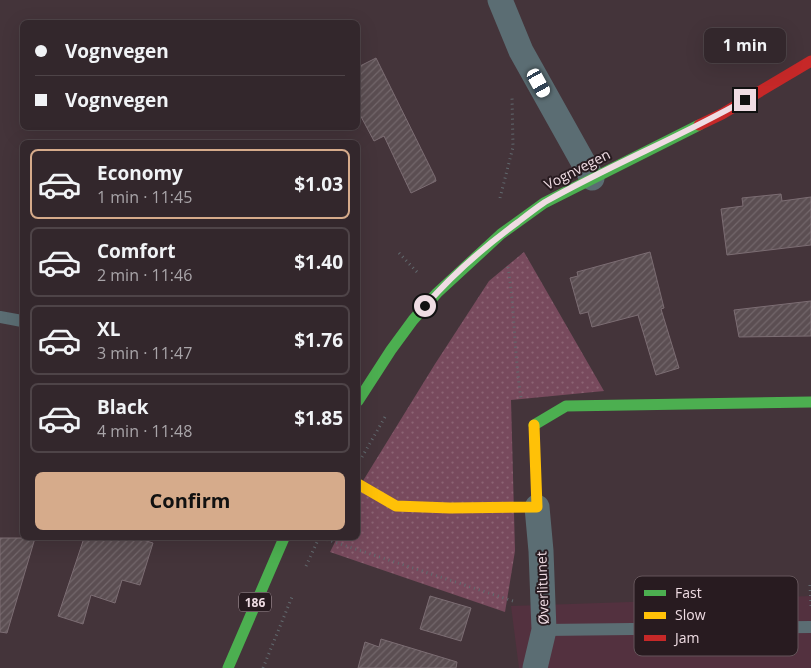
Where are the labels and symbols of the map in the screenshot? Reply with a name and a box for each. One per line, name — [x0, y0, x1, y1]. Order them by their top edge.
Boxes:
callout: 1 min — [704, 28, 786, 62]
car — [525, 66, 552, 100]
route end — [734, 89, 756, 111]
street label: Vognvegen — [541, 144, 613, 194]
route start — [414, 295, 436, 317]
street label: Øverlitunet — [531, 551, 553, 625]
legend — [634, 576, 798, 656]
text: Fast — [675, 583, 702, 602]
road number: 186 — [239, 592, 271, 612]
text: Slow — [675, 605, 706, 624]
text: Jam — [673, 628, 700, 647]

